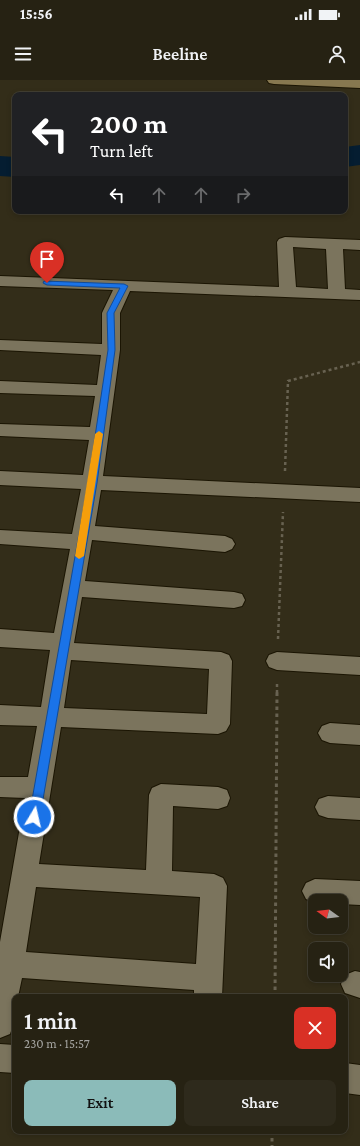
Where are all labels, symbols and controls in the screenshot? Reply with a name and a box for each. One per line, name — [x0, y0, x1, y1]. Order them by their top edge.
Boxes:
text: 15:56 — [20, 6, 53, 22]
icon: menu — [12, 43, 34, 65]
icon: person — [326, 43, 348, 65]
text: Beeline — [152, 44, 208, 64]
icon: left — [24, 108, 76, 160]
text: 200 m — [90, 108, 167, 139]
text: Turn left — [90, 141, 153, 161]
icon: left — [106, 184, 128, 206]
icon: ahead — [148, 184, 170, 206]
icon: ahead — [190, 184, 212, 206]
icon: right — [232, 184, 254, 206]
pin — [30, 242, 64, 283]
icon: arrive — [36, 248, 58, 270]
position arrow — [13, 796, 55, 838]
north arrow — [308, 894, 348, 934]
map controls — [308, 894, 348, 982]
button: sound — [308, 942, 348, 982]
text: 1 min — [24, 1007, 77, 1034]
button: close — [294, 1007, 336, 1049]
text: 230 m · 15:57 — [24, 1036, 90, 1051]
button: Exit — [24, 1080, 176, 1126]
button: Share — [184, 1080, 336, 1126]

